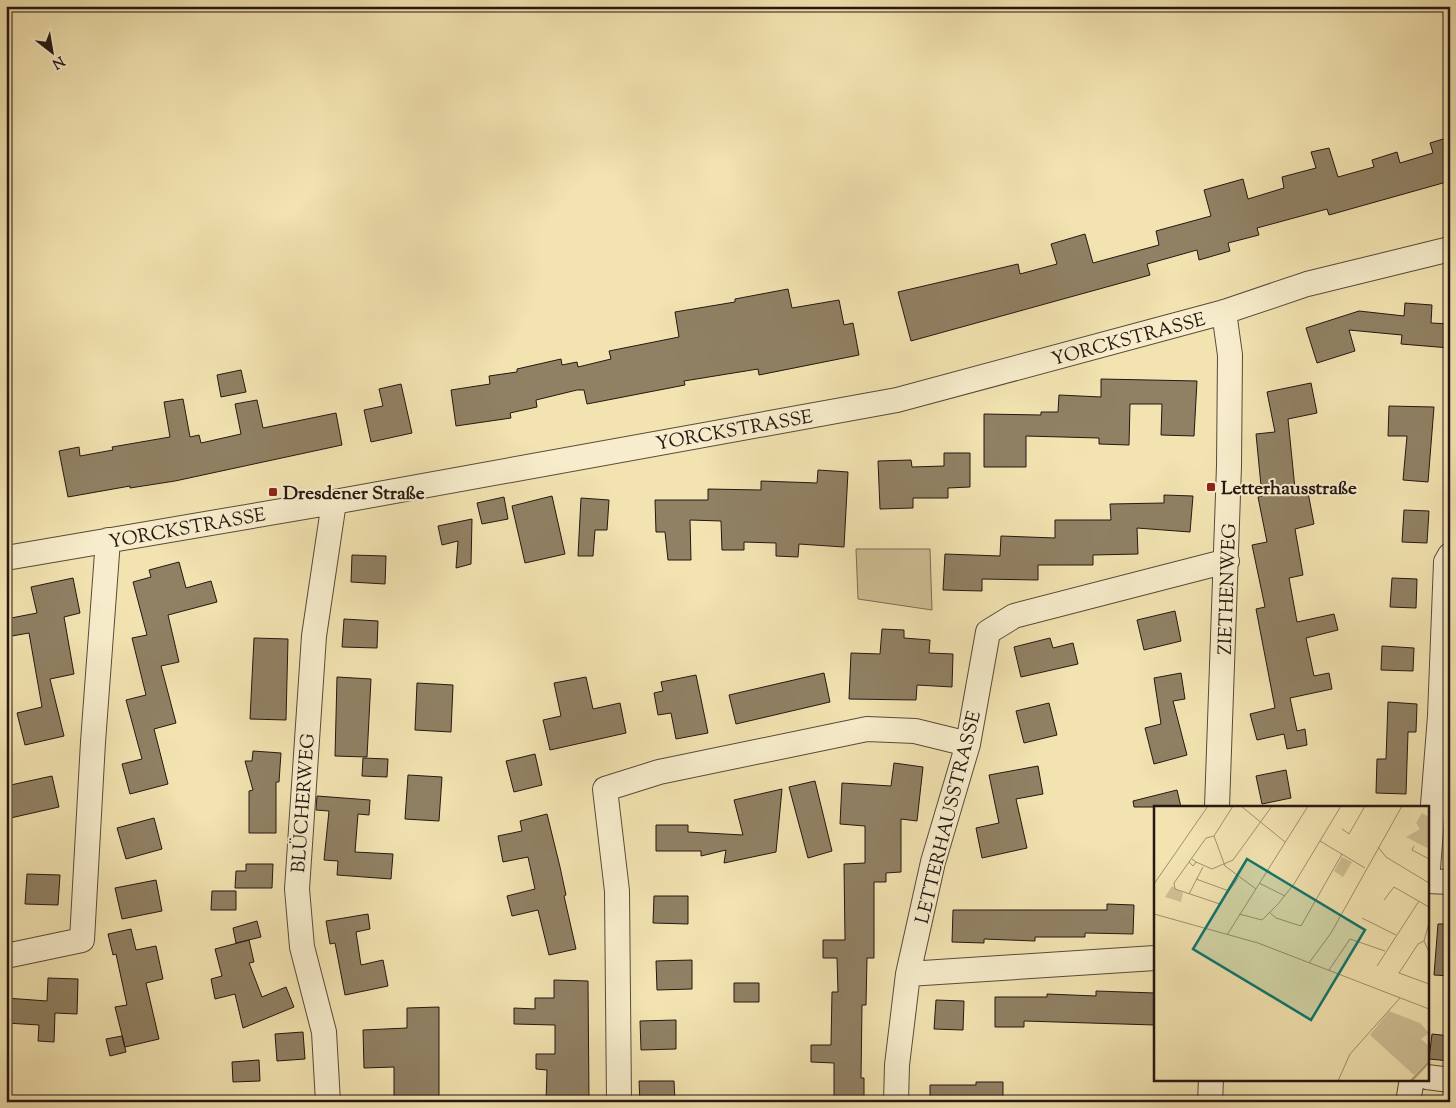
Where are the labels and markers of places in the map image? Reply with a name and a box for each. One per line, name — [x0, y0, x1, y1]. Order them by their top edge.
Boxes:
place label: Letterhausstraße — [1221, 476, 1357, 503]
place label: Dresdener Straße — [283, 481, 425, 508]
marker: Letterhausstraße — [1205, 481, 1217, 493]
marker: Dresdener Straße — [267, 486, 279, 498]

